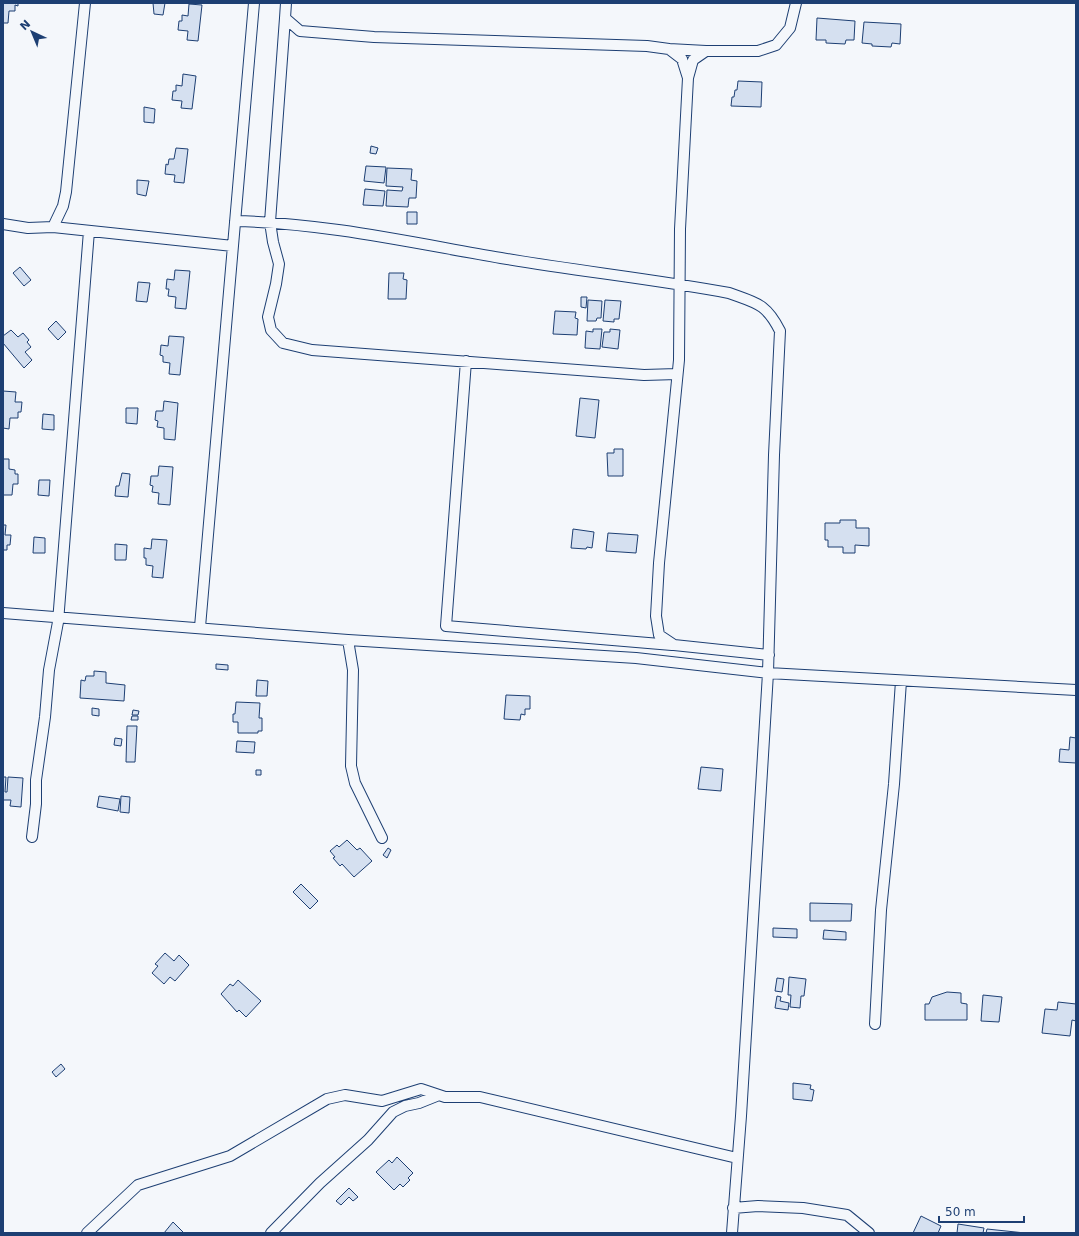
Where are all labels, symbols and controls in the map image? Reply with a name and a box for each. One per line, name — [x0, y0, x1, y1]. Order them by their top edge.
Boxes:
north arrow — [12, 12, 52, 52]
text: N — [18, 17, 33, 33]
scale bar — [939, 1198, 1024, 1224]
text: 50 m — [945, 1205, 976, 1219]

